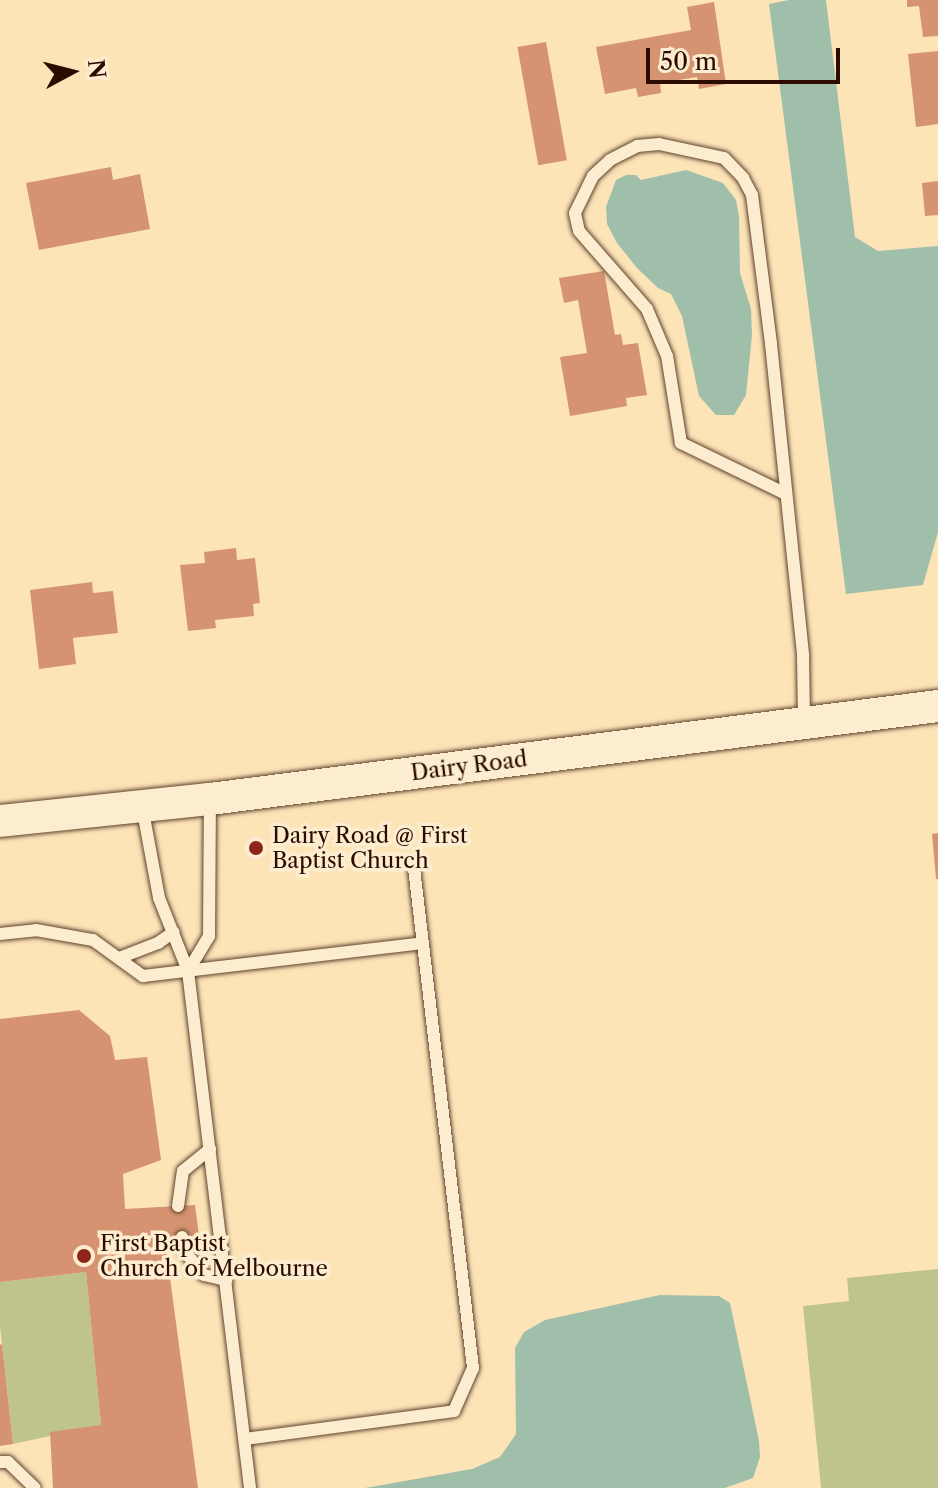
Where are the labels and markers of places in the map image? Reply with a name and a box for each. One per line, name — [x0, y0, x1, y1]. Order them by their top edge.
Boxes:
place label: Dairy Road @ First Baptist Church — [272, 822, 468, 874]
marker: Dairy Road @ First Baptist Church — [247, 839, 265, 857]
place label: First Baptist Church of Melbourne — [100, 1230, 328, 1282]
marker: First Baptist Church of Melbourne — [75, 1247, 93, 1265]

